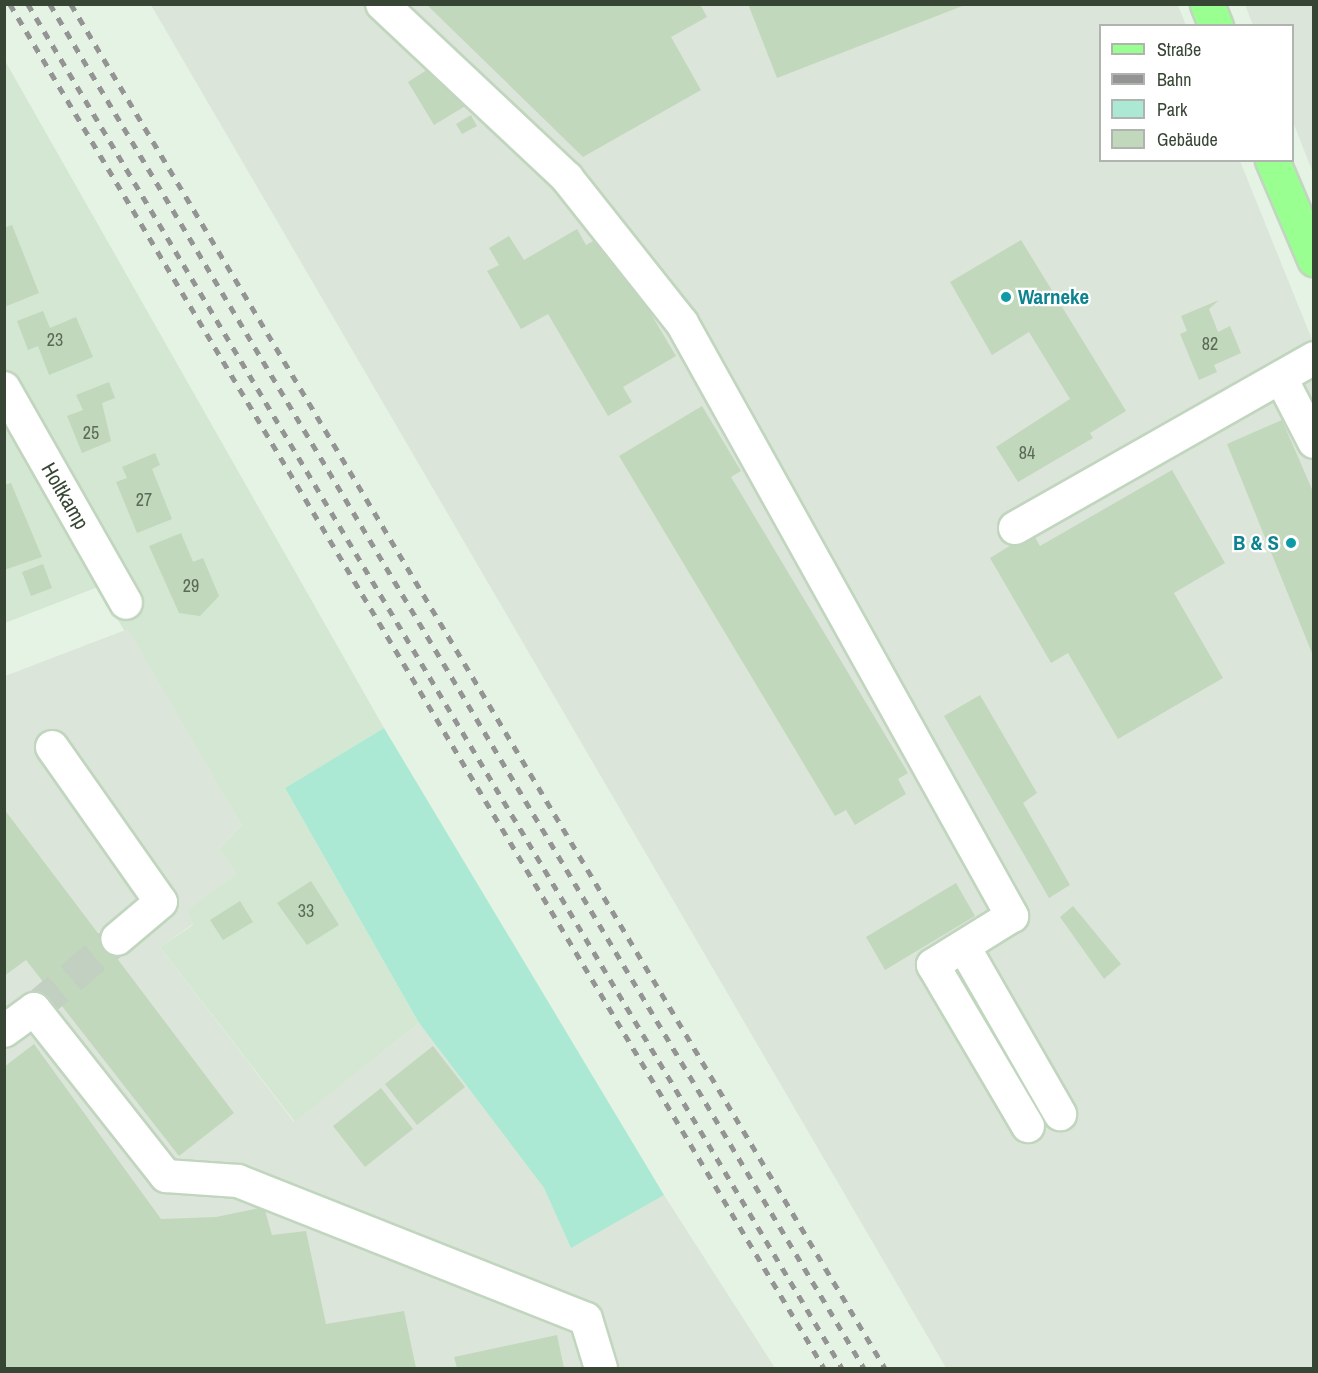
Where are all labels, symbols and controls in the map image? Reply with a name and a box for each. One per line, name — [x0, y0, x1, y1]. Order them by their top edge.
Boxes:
legend — [1099, 24, 1294, 162]
text: Straße — [1157, 37, 1201, 62]
text: Bahn — [1157, 67, 1191, 92]
text: Park — [1157, 97, 1187, 122]
text: Gebäude — [1157, 127, 1218, 152]
place label: Warneke — [1018, 284, 1089, 310]
marker: Warneke — [999, 290, 1013, 304]
house number: 23 — [47, 329, 63, 351]
house number: 82 — [1202, 333, 1218, 355]
house number: 25 — [83, 422, 99, 444]
house number: 84 — [1019, 442, 1035, 464]
street label: Holtkamp — [36, 458, 94, 534]
house number: 27 — [136, 489, 152, 511]
place label: B & S — [1233, 530, 1279, 556]
marker: B & S — [1284, 536, 1298, 550]
house number: 29 — [183, 575, 199, 597]
house number: 33 — [298, 900, 314, 922]

